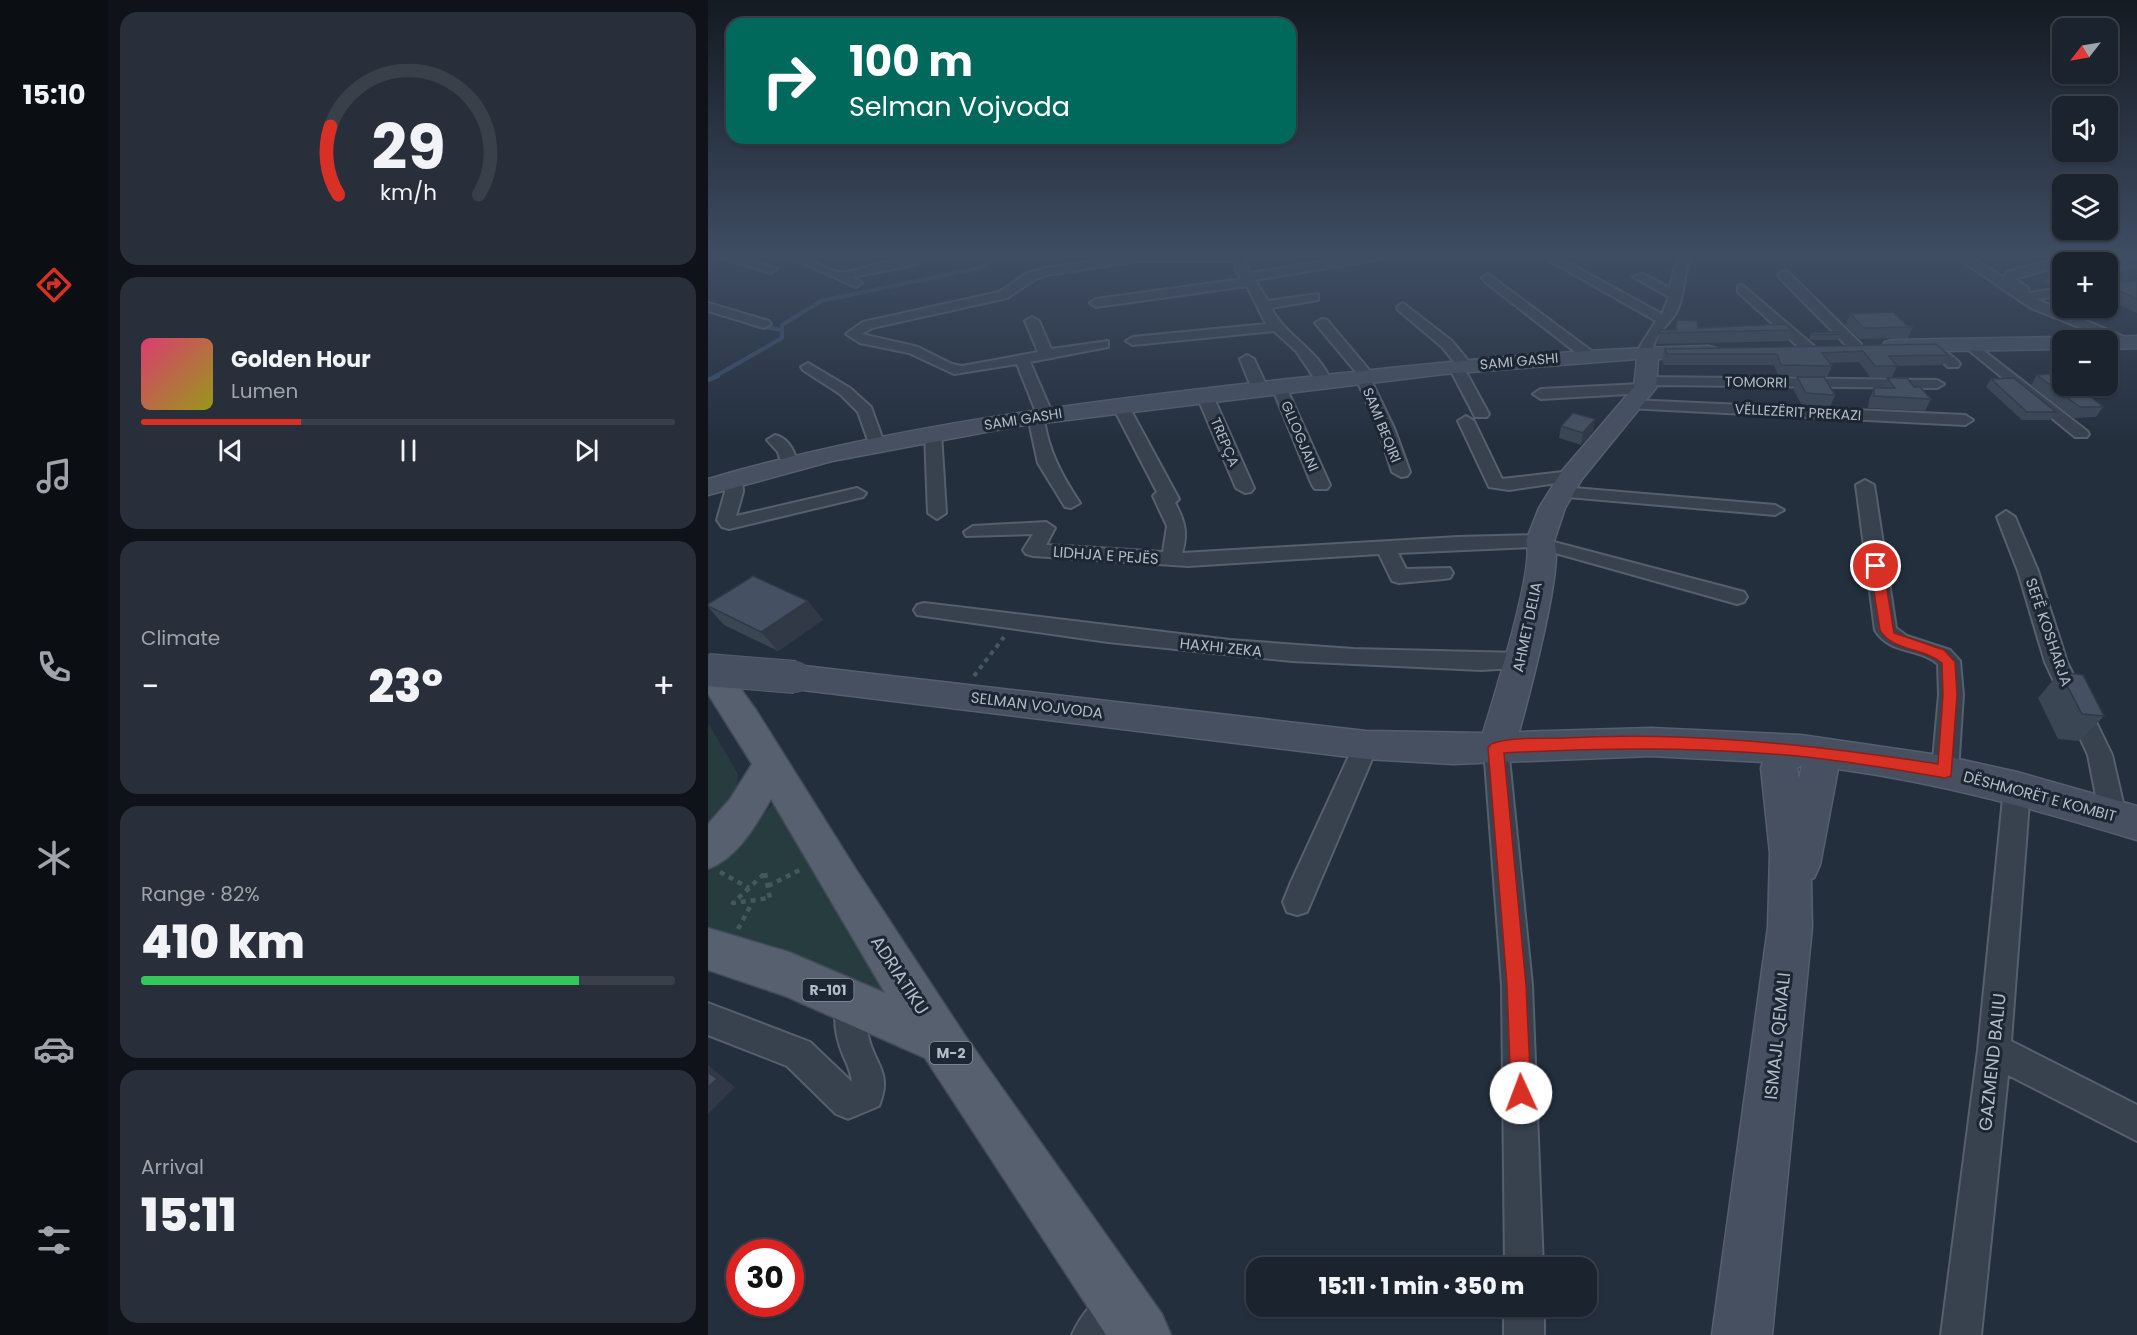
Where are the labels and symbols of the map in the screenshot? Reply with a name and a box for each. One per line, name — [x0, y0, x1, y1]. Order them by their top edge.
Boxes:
north arrow — [2052, 18, 2118, 84]
street label: SAMI GASHI — [1479, 348, 1559, 374]
street label: TOMORRI — [1725, 371, 1787, 393]
street label: SAMI BEQIRI — [1358, 385, 1406, 465]
street label: GLLOGJANI — [1276, 398, 1324, 474]
street label: VËLLEZËRIT PREKAZI — [1734, 399, 1862, 425]
street label: SAMI GASHI — [983, 403, 1063, 435]
street label: TREPÇA — [1206, 414, 1244, 470]
pin — [1850, 540, 1901, 591]
street label: LIDHJA E PEJËS — [1053, 541, 1159, 569]
street label: SEFË KOSHARJA — [2021, 575, 2077, 689]
street label: AHMET DELIA — [1507, 580, 1547, 674]
street label: HAXHI ZEKA — [1179, 632, 1263, 662]
street label: SELMAN VOJVODA — [970, 686, 1104, 724]
street label: DËSHMORËT E KOMBIT — [1961, 765, 2119, 827]
street label: ADRIATIKU — [865, 931, 935, 1019]
street label: ISMAJL QEMALI — [1758, 971, 1796, 1101]
road number: R-101 — [802, 979, 854, 1001]
street label: GAZMEND BALIU — [1972, 992, 2012, 1132]
road number: M-2 — [930, 1042, 972, 1064]
position arrow — [1489, 1061, 1553, 1125]
speed limit sign: 30 — [726, 1239, 804, 1317]

